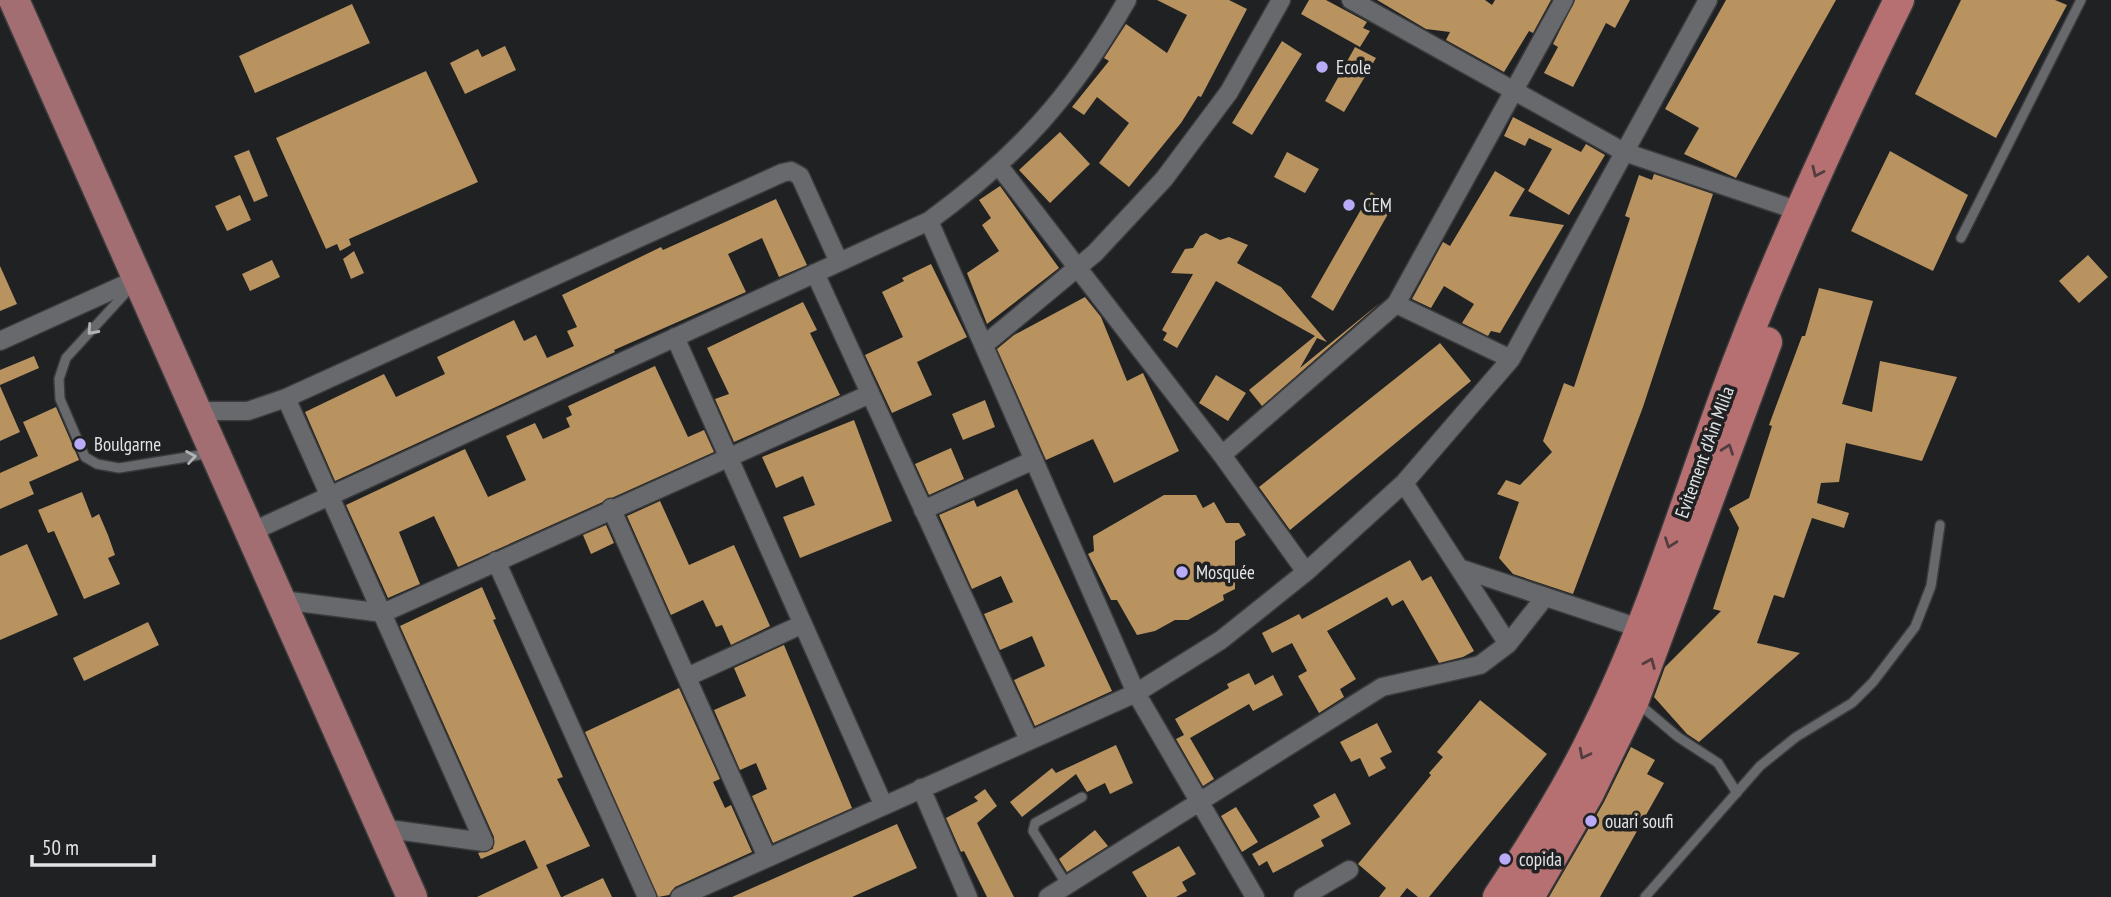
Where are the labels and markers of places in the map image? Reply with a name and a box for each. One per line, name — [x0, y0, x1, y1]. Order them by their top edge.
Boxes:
place label: Ecole — [1336, 55, 1371, 79]
marker: Ecole — [1314, 59, 1330, 75]
place label: CEM — [1363, 193, 1392, 217]
marker: CEM — [1341, 197, 1357, 213]
place label: Boulgarne — [94, 432, 161, 456]
marker: Boulgarne — [72, 436, 88, 452]
place label: Mosquée — [1196, 560, 1255, 584]
marker: Mosquée — [1174, 564, 1190, 580]
place label: ouari soufi — [1605, 809, 1674, 833]
marker: ouari soufi — [1583, 813, 1599, 829]
place label: copida — [1519, 847, 1562, 871]
marker: copida — [1497, 851, 1513, 867]

